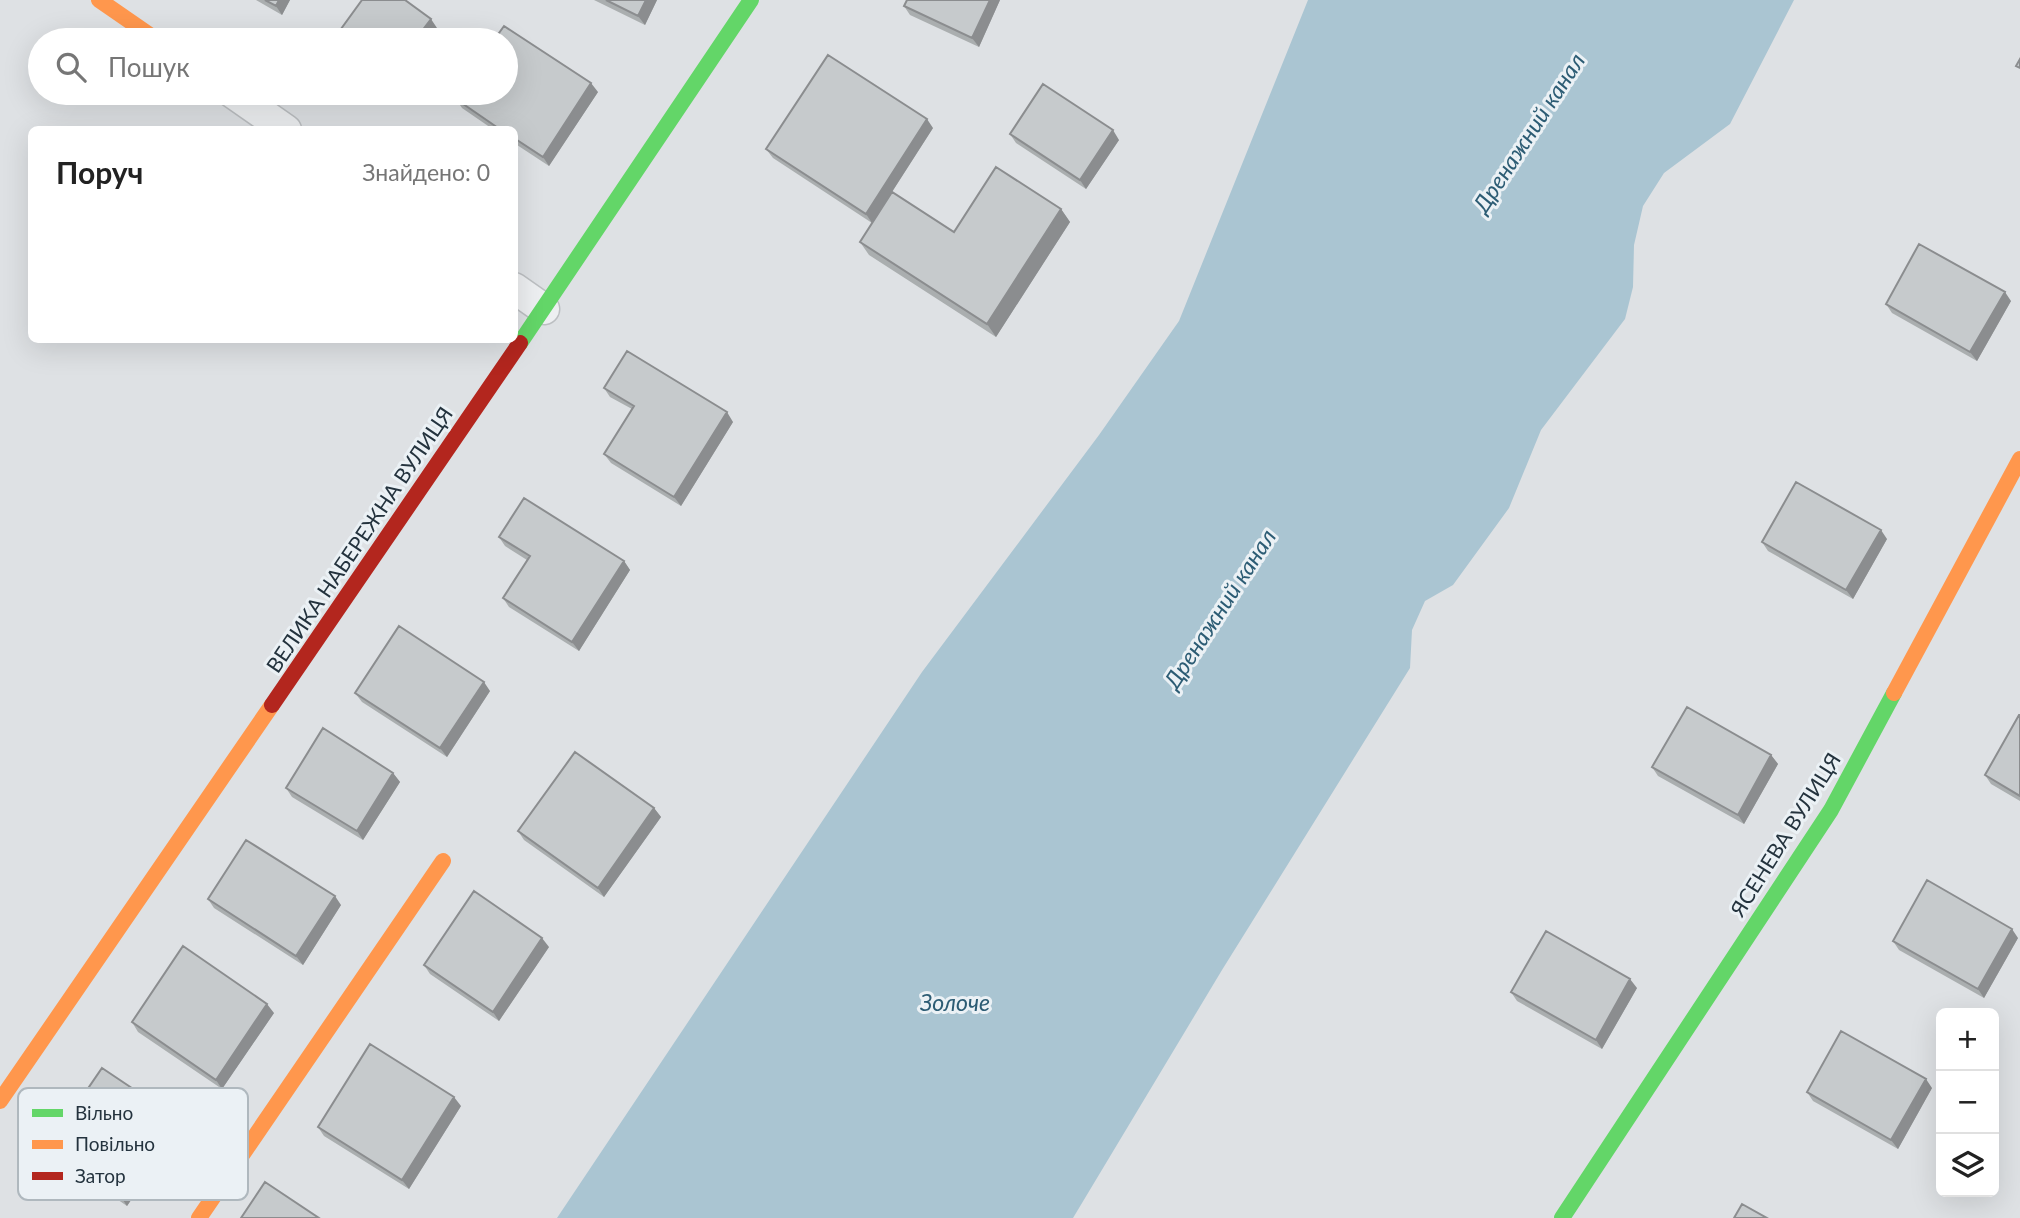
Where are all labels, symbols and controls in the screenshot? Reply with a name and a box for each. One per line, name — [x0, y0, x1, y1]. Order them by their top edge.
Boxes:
search box — [28, 28, 518, 105]
icon: search — [52, 48, 90, 86]
water label: Дренажний канал — [1465, 48, 1590, 219]
text: Пошук — [108, 51, 190, 83]
text: Поруч — [56, 154, 143, 190]
text: Знайдено: 0 — [362, 158, 490, 186]
street label: ВЕЛИКА НАБЕРЕЖНА ВУЛИЦЯ — [260, 402, 457, 677]
water label: Дренажний канал — [1156, 524, 1281, 695]
street label: ЯСЕНЕВА ВУЛИЦЯ — [1724, 748, 1845, 921]
water label: Золоче — [919, 988, 990, 1016]
map controls — [1936, 1008, 1999, 1197]
button: + — [1936, 1008, 1999, 1071]
button: − — [1936, 1071, 1999, 1134]
legend — [18, 1088, 248, 1200]
text: Вільно — [75, 1101, 133, 1124]
text: Повільно — [75, 1132, 155, 1155]
button: layers — [1936, 1134, 1999, 1197]
text: Затор — [75, 1164, 126, 1187]

